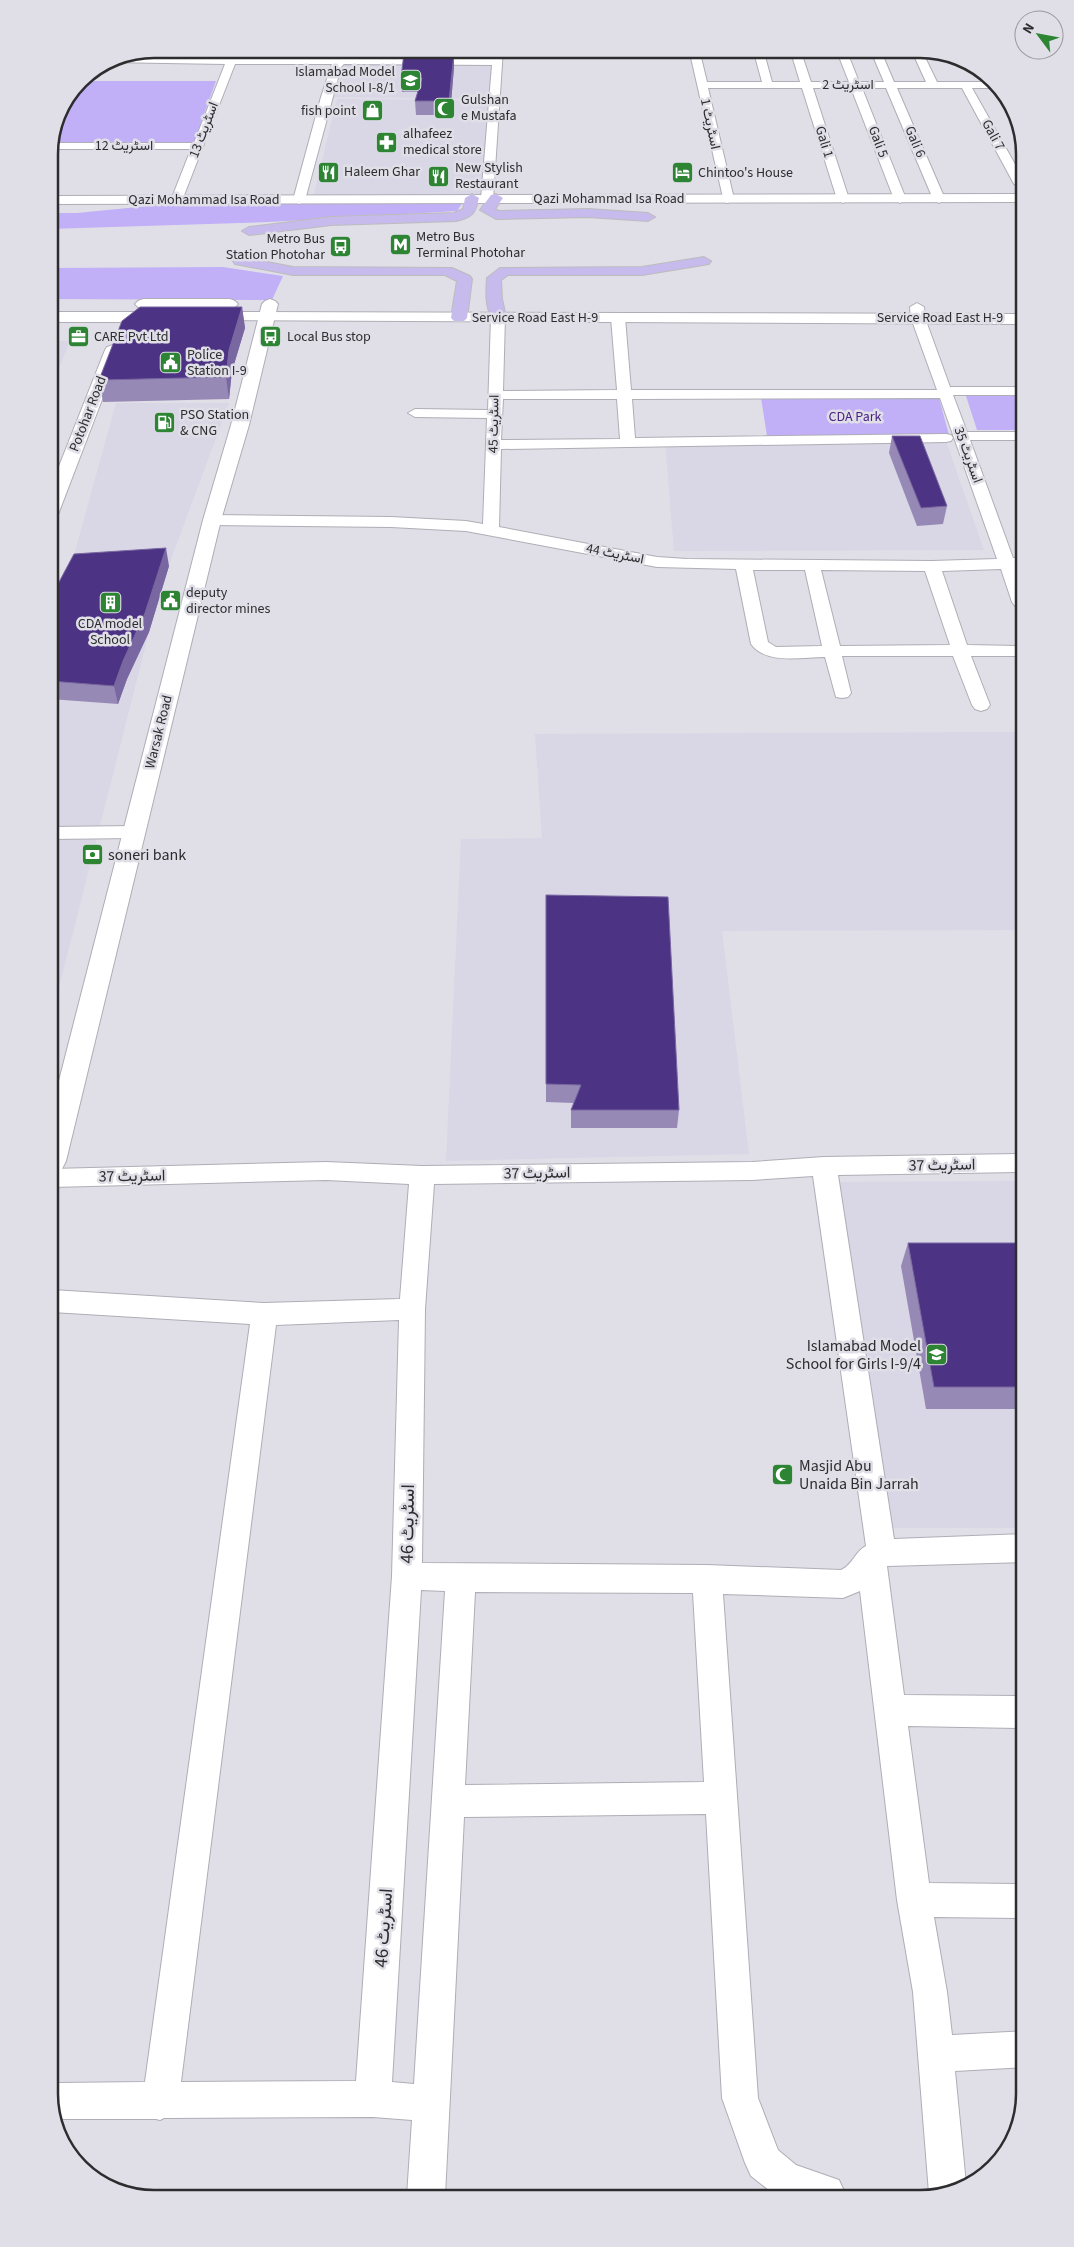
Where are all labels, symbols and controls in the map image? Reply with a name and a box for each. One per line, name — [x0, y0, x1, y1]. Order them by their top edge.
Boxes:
north arrow — [1014, 10, 1064, 60]
text: N — [1018, 19, 1040, 38]
place label: Islamabad Model School I-8/1 — [295, 62, 395, 98]
school or university icon: Islamabad Model School I-8/1 — [399, 68, 423, 92]
street label: اسٹریٹ 2 — [822, 75, 874, 95]
place label: Gulshan e Mustafa — [461, 90, 516, 126]
mosque icon: Gulshan e Mustafa — [433, 96, 457, 120]
street label: اسٹریٹ 1 — [695, 97, 725, 151]
street label: اسٹریٹ 13 — [184, 99, 224, 161]
shop icon: fish point — [360, 99, 384, 123]
place label: fish point — [301, 101, 356, 121]
street label: Gali 7 — [976, 116, 1010, 154]
street label: Gali 5 — [863, 123, 893, 161]
street label: Gali 6 — [899, 123, 931, 161]
place label: alhafeez medical store — [403, 124, 482, 160]
street label: Gali 1 — [810, 124, 838, 160]
pharmacy icon: alhafeez medical store — [375, 130, 399, 154]
street label: اسٹریٹ 12 — [95, 136, 153, 156]
place label: New Stylish Restaurant — [455, 158, 523, 194]
restaurant icon: Haleem Ghar — [316, 160, 340, 184]
hotel icon: Chintoo's House — [670, 161, 694, 185]
place label: Haleem Ghar — [344, 162, 420, 182]
place label: Chintoo's House — [698, 163, 793, 183]
restaurant icon: New Stylish Restaurant — [427, 164, 451, 188]
street label: Qazi Mohammad Isa Road — [533, 189, 685, 209]
street label: Qazi Mohammad Isa Road — [128, 190, 280, 210]
place label: Metro Bus Terminal Photohar — [416, 227, 525, 263]
place label: Metro Bus Station Photohar — [226, 229, 325, 265]
metro station icon: Metro Bus Terminal Photohar — [388, 233, 412, 257]
bus stop icon: Metro Bus Station Photohar — [329, 235, 353, 259]
street label: Service Road East H-9 — [472, 308, 598, 328]
street label: Service Road East H-9 — [877, 308, 1003, 328]
office icon: CARE Pvt Ltd — [66, 325, 90, 349]
bus stop icon: Local Bus stop — [259, 325, 283, 349]
place label: CARE Pvt Ltd — [94, 327, 169, 347]
place label: Local Bus stop — [287, 327, 371, 347]
place label: Police Station I-9 — [187, 345, 247, 381]
public building icon: Police Station I-9 — [159, 351, 183, 375]
street label: Potohar Road — [64, 373, 112, 455]
street label: اسٹریٹ 45 — [483, 395, 505, 453]
place label: PSO Station & CNG — [180, 405, 249, 441]
park label: CDA Park — [828, 407, 882, 427]
fuel station icon: PSO Station & CNG — [152, 411, 176, 435]
street label: اسٹریٹ 35 — [949, 424, 987, 486]
street label: اسٹریٹ 44 — [584, 539, 646, 569]
place label: deputy director mines — [186, 583, 271, 619]
public building icon: deputy director mines — [158, 589, 182, 613]
building icon: CDA model School — [98, 590, 122, 614]
place label: CDA model School — [78, 614, 143, 650]
street label: Warsak Road — [140, 693, 178, 771]
bank icon: soneri bank — [80, 843, 104, 867]
place label: soneri bank — [108, 844, 186, 866]
street label: اسٹریٹ 37 — [908, 1153, 976, 1177]
street label: اسٹریٹ 37 — [503, 1161, 571, 1185]
street label: اسٹریٹ 37 — [98, 1164, 166, 1188]
place label: Islamabad Model School for Girls I-9/4 — [786, 1335, 921, 1375]
school or university icon: Islamabad Model School for Girls I-9/4 — [925, 1343, 949, 1367]
place label: Masjid Abu Unaida Bin Jarrah — [799, 1455, 919, 1495]
mosque icon: Masjid Abu Unaida Bin Jarrah — [771, 1463, 795, 1487]
street label: اسٹریٹ 46 — [394, 1484, 422, 1564]
street label: اسٹریٹ 46 — [368, 1887, 400, 1969]

